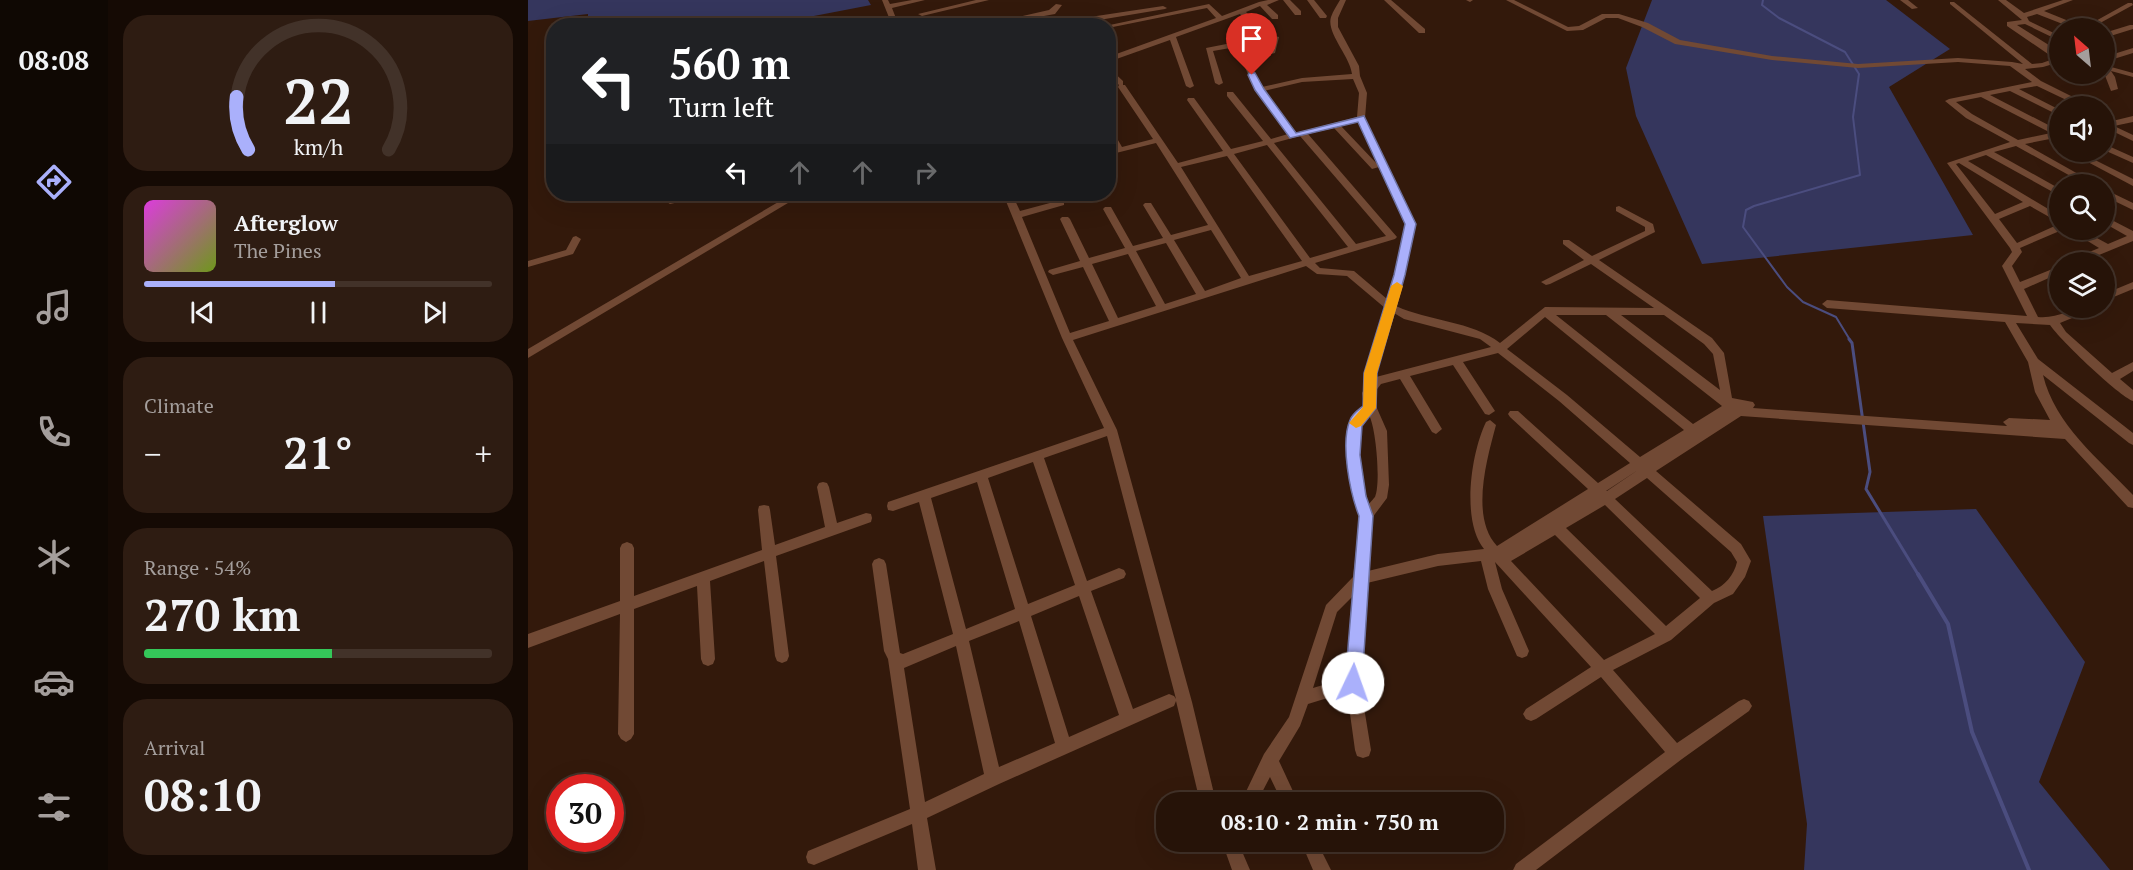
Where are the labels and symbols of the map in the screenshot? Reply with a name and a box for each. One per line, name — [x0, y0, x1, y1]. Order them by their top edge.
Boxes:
pin — [1226, 13, 1277, 75]
north arrow — [2049, 18, 2115, 84]
position arrow — [1321, 651, 1385, 715]
speed limit sign: 30 — [546, 774, 624, 852]

